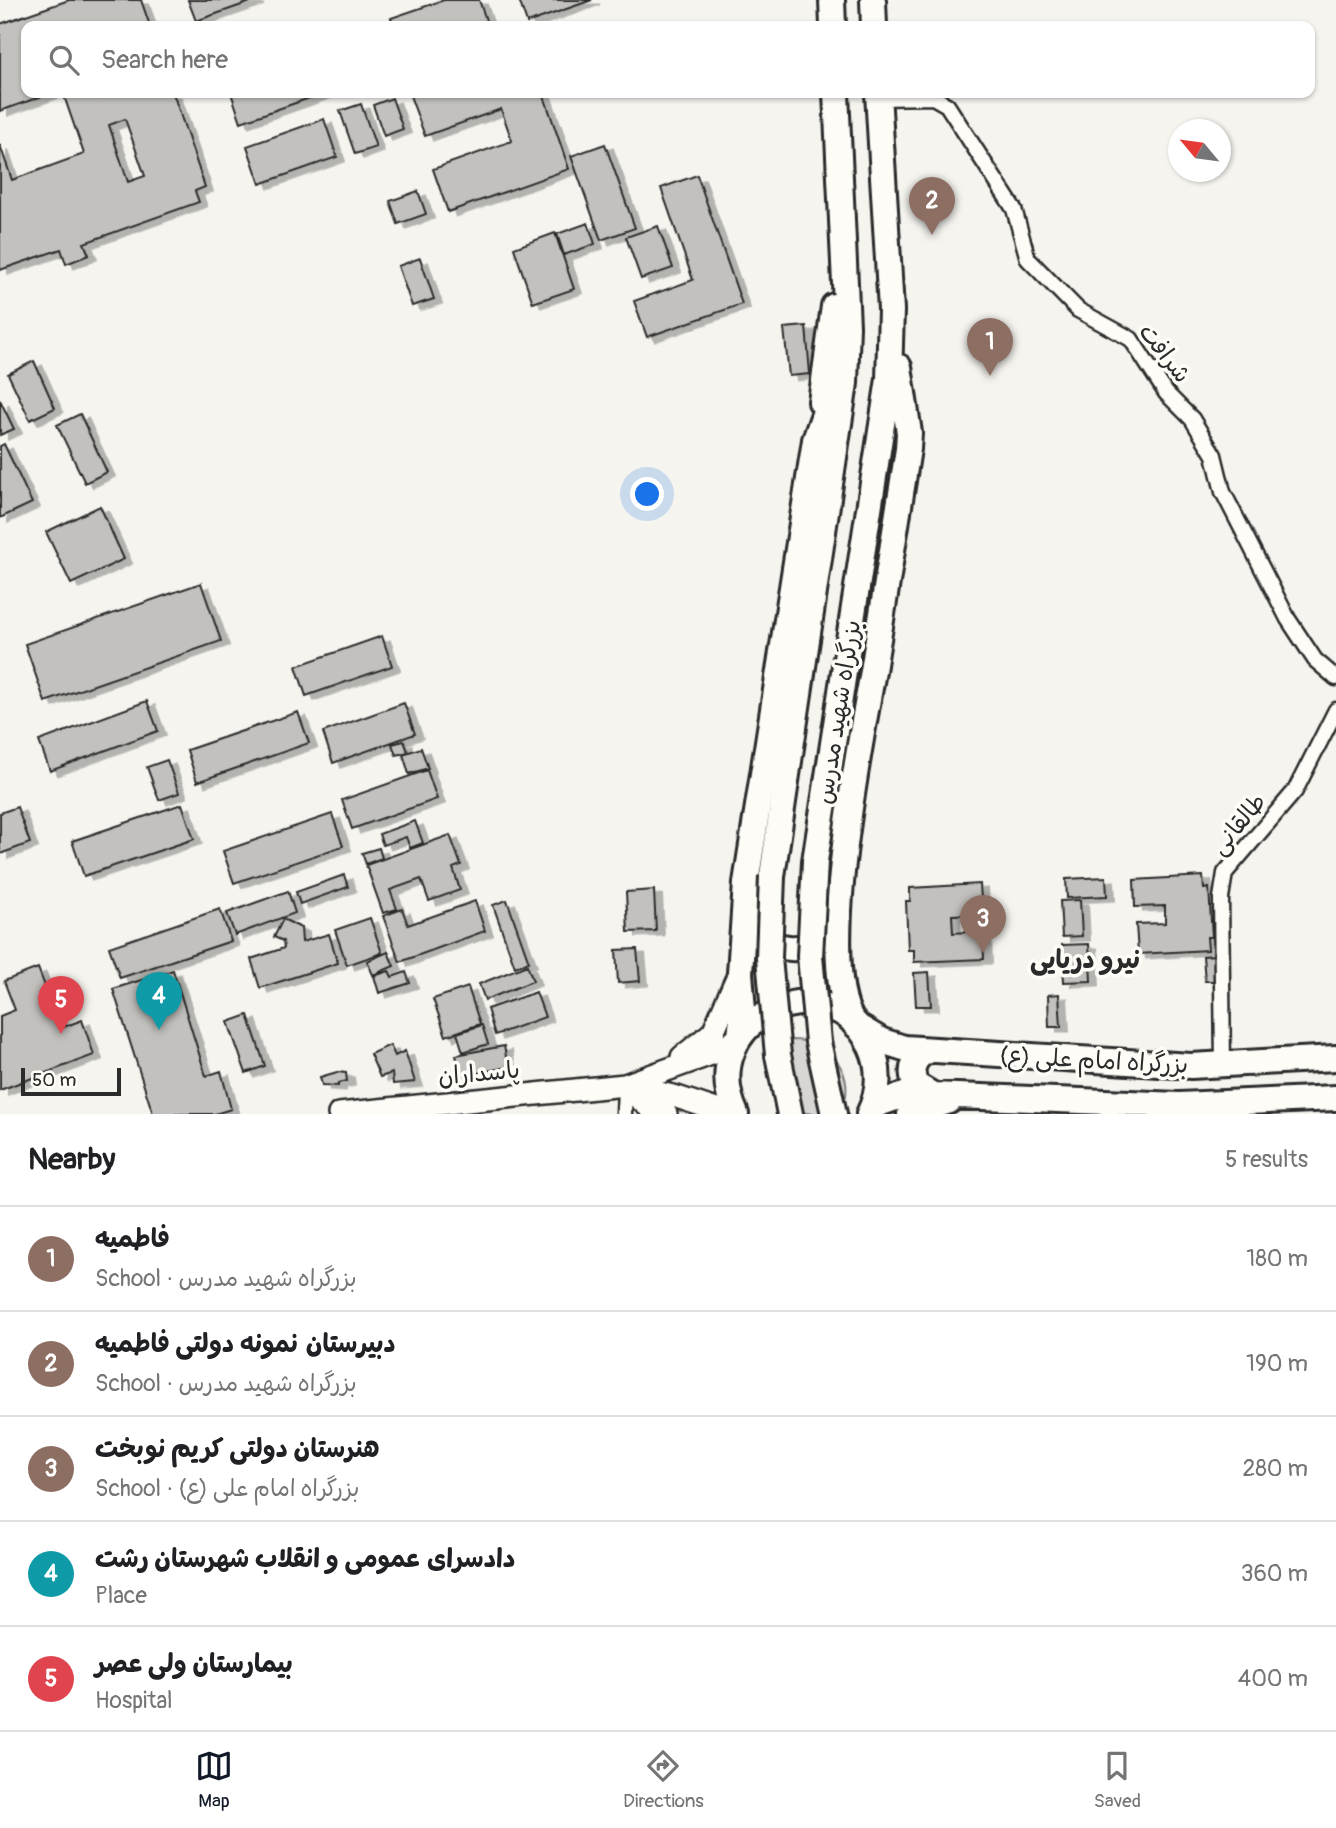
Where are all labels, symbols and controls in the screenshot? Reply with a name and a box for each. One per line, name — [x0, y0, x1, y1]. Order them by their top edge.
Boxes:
search box — [21, 21, 1315, 98]
icon: search — [45, 41, 83, 79]
text: Search here — [101, 44, 228, 76]
north arrow — [1168, 119, 1231, 182]
pin: 2 — [909, 177, 955, 235]
pin: 1 — [967, 318, 1013, 376]
street label: شرافت — [1133, 318, 1197, 389]
your location — [630, 477, 664, 511]
street label: بزرگراه شهید مدرس — [810, 618, 867, 806]
street label: طالقانی — [1204, 788, 1272, 861]
pin: 3 — [960, 895, 1006, 953]
district label: نیرو دریایی — [1030, 944, 1140, 976]
pin: 4 — [136, 972, 182, 1030]
pin: 5 — [38, 976, 84, 1034]
street label: بزرگراه امام علی (ع) — [999, 1041, 1189, 1083]
street label: پاسداران — [437, 1055, 521, 1092]
scale bar — [21, 1065, 121, 1097]
text: 50 m — [32, 1068, 76, 1092]
text: Nearby — [28, 1141, 115, 1178]
text: 5 results — [1225, 1145, 1308, 1174]
text: فاطمیه — [95, 1223, 170, 1255]
text: 1 — [47, 1244, 56, 1273]
text: 180 m — [1246, 1244, 1308, 1273]
text: School · بزرگراه شهید مدرس — [95, 1264, 357, 1293]
text: دبیرستان نمونه دولتی فاطمیه — [95, 1328, 395, 1360]
text: 2 — [45, 1349, 57, 1378]
text: 190 m — [1246, 1349, 1308, 1378]
text: School · بزرگراه شهید مدرس — [95, 1369, 357, 1398]
text: هنرستان دولتی کریم نوبخت — [95, 1433, 380, 1465]
text: 3 — [45, 1454, 57, 1483]
text: 280 m — [1242, 1454, 1308, 1483]
text: School · بزرگراه امام علی (ع) — [95, 1474, 359, 1503]
text: دادسرای عمومی و انقلاب شهرستان رشت — [95, 1543, 515, 1575]
text: 4 — [44, 1559, 58, 1588]
text: 360 m — [1241, 1559, 1308, 1588]
text: Place — [95, 1581, 147, 1610]
text: بیمارستان ولی عصر — [95, 1648, 293, 1680]
text: 5 — [45, 1664, 57, 1693]
text: 400 m — [1238, 1664, 1308, 1693]
text: Hospital — [95, 1686, 173, 1715]
tab: Map — [195, 1747, 233, 1813]
tab: Directions — [623, 1747, 704, 1813]
tab: Saved — [1094, 1747, 1141, 1813]

